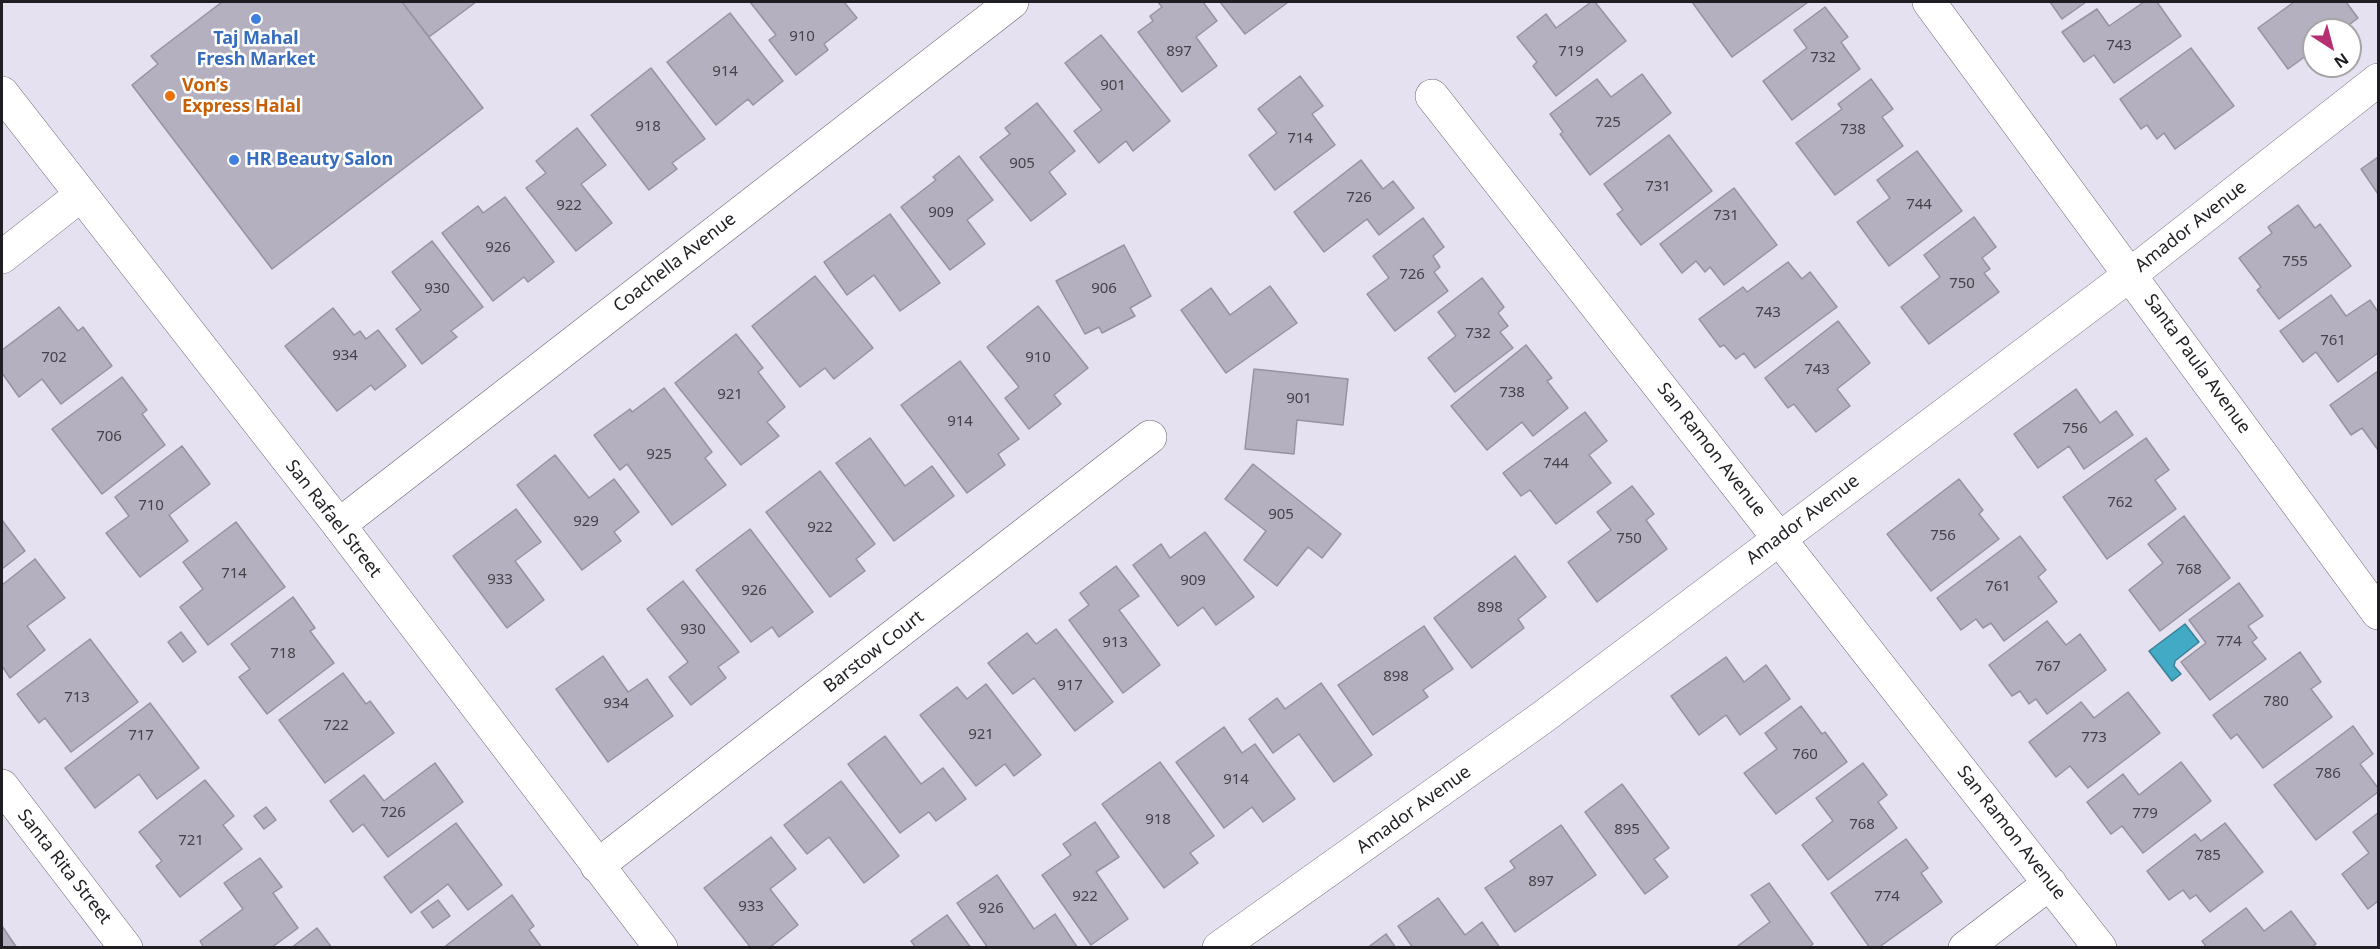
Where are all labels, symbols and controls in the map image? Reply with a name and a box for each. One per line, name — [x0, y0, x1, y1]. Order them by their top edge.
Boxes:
marker: Taj Mahal Fresh Market — [249, 12, 263, 26]
north arrow — [2302, 18, 2362, 78]
place label: Taj Mahal Fresh Market — [196, 28, 316, 70]
house number: 910 — [789, 28, 815, 46]
house number: 743 — [2106, 37, 2132, 55]
house number: 897 — [1166, 43, 1192, 61]
house number: 719 — [1558, 43, 1584, 61]
text: N — [2330, 48, 2353, 74]
house number: 732 — [1810, 49, 1836, 67]
house number: 914 — [712, 63, 738, 81]
place label: Von’s Express Halal — [182, 75, 301, 118]
house number: 901 — [1100, 77, 1126, 95]
marker: Von’s Express Halal — [163, 89, 177, 103]
house number: 725 — [1595, 114, 1621, 132]
house number: 918 — [635, 118, 661, 136]
house number: 738 — [1840, 121, 1866, 139]
house number: 714 — [1287, 130, 1313, 148]
place label: HR Beauty Salon — [246, 149, 393, 171]
marker: HR Beauty Salon — [227, 153, 241, 167]
house number: 905 — [1009, 155, 1035, 173]
street label: Amador Avenue — [2131, 177, 2251, 277]
house number: 731 — [1645, 178, 1671, 196]
house number: 726 — [1346, 189, 1372, 207]
house number: 744 — [1906, 196, 1932, 214]
house number: 922 — [556, 197, 582, 215]
house number: 909 — [928, 204, 954, 222]
house number: 731 — [1713, 207, 1739, 225]
street label: Coachella Avenue — [609, 208, 741, 318]
house number: 926 — [485, 239, 511, 257]
house number: 755 — [2282, 253, 2308, 271]
house number: 726 — [1399, 266, 1425, 284]
house number: 750 — [1949, 275, 1975, 293]
house number: 930 — [424, 280, 450, 298]
house number: 906 — [1091, 280, 1117, 298]
street label: Santa Paula Avenue — [2139, 290, 2255, 438]
house number: 743 — [1755, 304, 1781, 322]
house number: 732 — [1465, 325, 1491, 343]
house number: 761 — [2320, 332, 2346, 350]
house number: 934 — [332, 347, 358, 365]
house number: 702 — [41, 349, 67, 367]
house number: 910 — [1025, 349, 1051, 367]
house number: 743 — [1804, 361, 1830, 379]
street label: San Ramon Avenue — [1652, 379, 1770, 521]
house number: 738 — [1499, 384, 1525, 402]
house number: 921 — [717, 386, 743, 404]
house number: 901 — [1286, 390, 1312, 408]
house number: 914 — [947, 413, 973, 431]
house number: 756 — [2062, 420, 2088, 438]
house number: 706 — [96, 428, 122, 446]
house number: 925 — [646, 446, 672, 464]
house number: 744 — [1543, 455, 1569, 473]
street label: San Rafael Street — [280, 456, 386, 582]
street label: Amador Avenue — [1742, 471, 1864, 569]
house number: 762 — [2107, 494, 2133, 512]
house number: 710 — [138, 497, 164, 515]
house number: 905 — [1268, 506, 1294, 524]
house number: 929 — [573, 513, 599, 531]
house number: 922 — [807, 519, 833, 537]
house number: 756 — [1930, 527, 1956, 545]
house number: 750 — [1616, 530, 1642, 548]
house number: 768 — [2176, 561, 2202, 579]
house number: 714 — [221, 565, 247, 583]
house number: 933 — [487, 571, 513, 589]
house number: 909 — [1180, 572, 1206, 590]
house number: 761 — [1985, 578, 2011, 596]
house number: 926 — [741, 582, 767, 600]
house number: 898 — [1477, 599, 1503, 617]
street label: Barstow Court — [820, 606, 928, 698]
house number: 930 — [680, 621, 706, 639]
house number: 774 — [2216, 633, 2242, 651]
house number: 913 — [1102, 634, 1128, 652]
house number: 718 — [270, 645, 296, 663]
house number: 767 — [2035, 658, 2061, 676]
house number: 898 — [1383, 668, 1409, 686]
house number: 917 — [1057, 677, 1083, 695]
house number: 713 — [64, 689, 90, 707]
house number: 780 — [2263, 693, 2289, 711]
house number: 934 — [603, 695, 629, 713]
house number: 722 — [323, 717, 349, 735]
house number: 921 — [968, 726, 994, 744]
house number: 717 — [128, 727, 154, 745]
house number: 773 — [2081, 729, 2107, 747]
house number: 760 — [1792, 746, 1818, 764]
street label: Amador Avenue — [1353, 761, 1475, 859]
street label: San Ramon Avenue — [1952, 762, 2070, 904]
house number: 786 — [2315, 765, 2341, 783]
house number: 914 — [1223, 771, 1249, 789]
house number: 726 — [380, 804, 406, 822]
street label: Santa Rita Street — [12, 805, 116, 929]
house number: 779 — [2132, 805, 2158, 823]
house number: 918 — [1145, 811, 1171, 829]
house number: 768 — [1849, 816, 1875, 834]
house number: 895 — [1614, 821, 1640, 839]
house number: 721 — [178, 832, 204, 850]
house number: 785 — [2195, 847, 2221, 865]
house number: 897 — [1528, 873, 1554, 891]
house number: 922 — [1072, 888, 1098, 906]
house number: 774 — [1874, 888, 1900, 906]
house number: 933 — [738, 898, 764, 916]
house number: 926 — [978, 900, 1004, 918]

